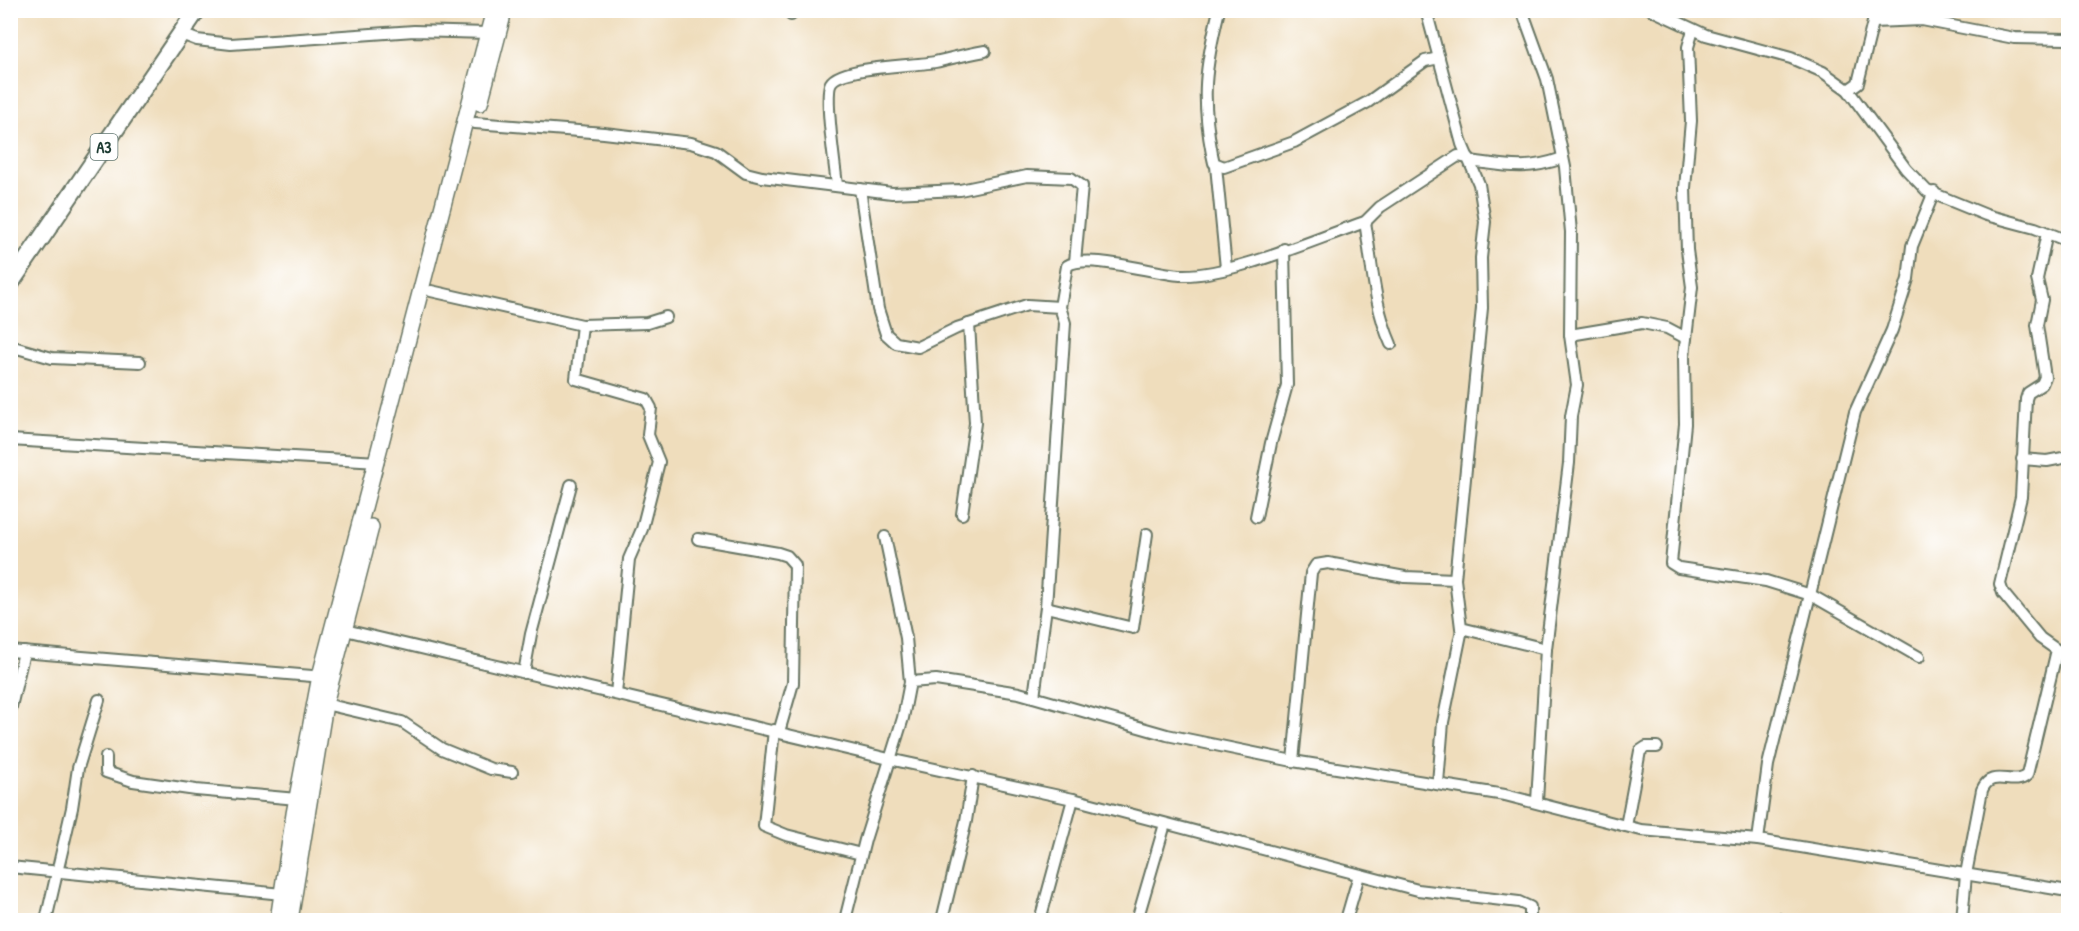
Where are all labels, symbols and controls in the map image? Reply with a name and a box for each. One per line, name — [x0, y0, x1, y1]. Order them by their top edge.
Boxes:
road number: A3 — [90, 134, 118, 160]

